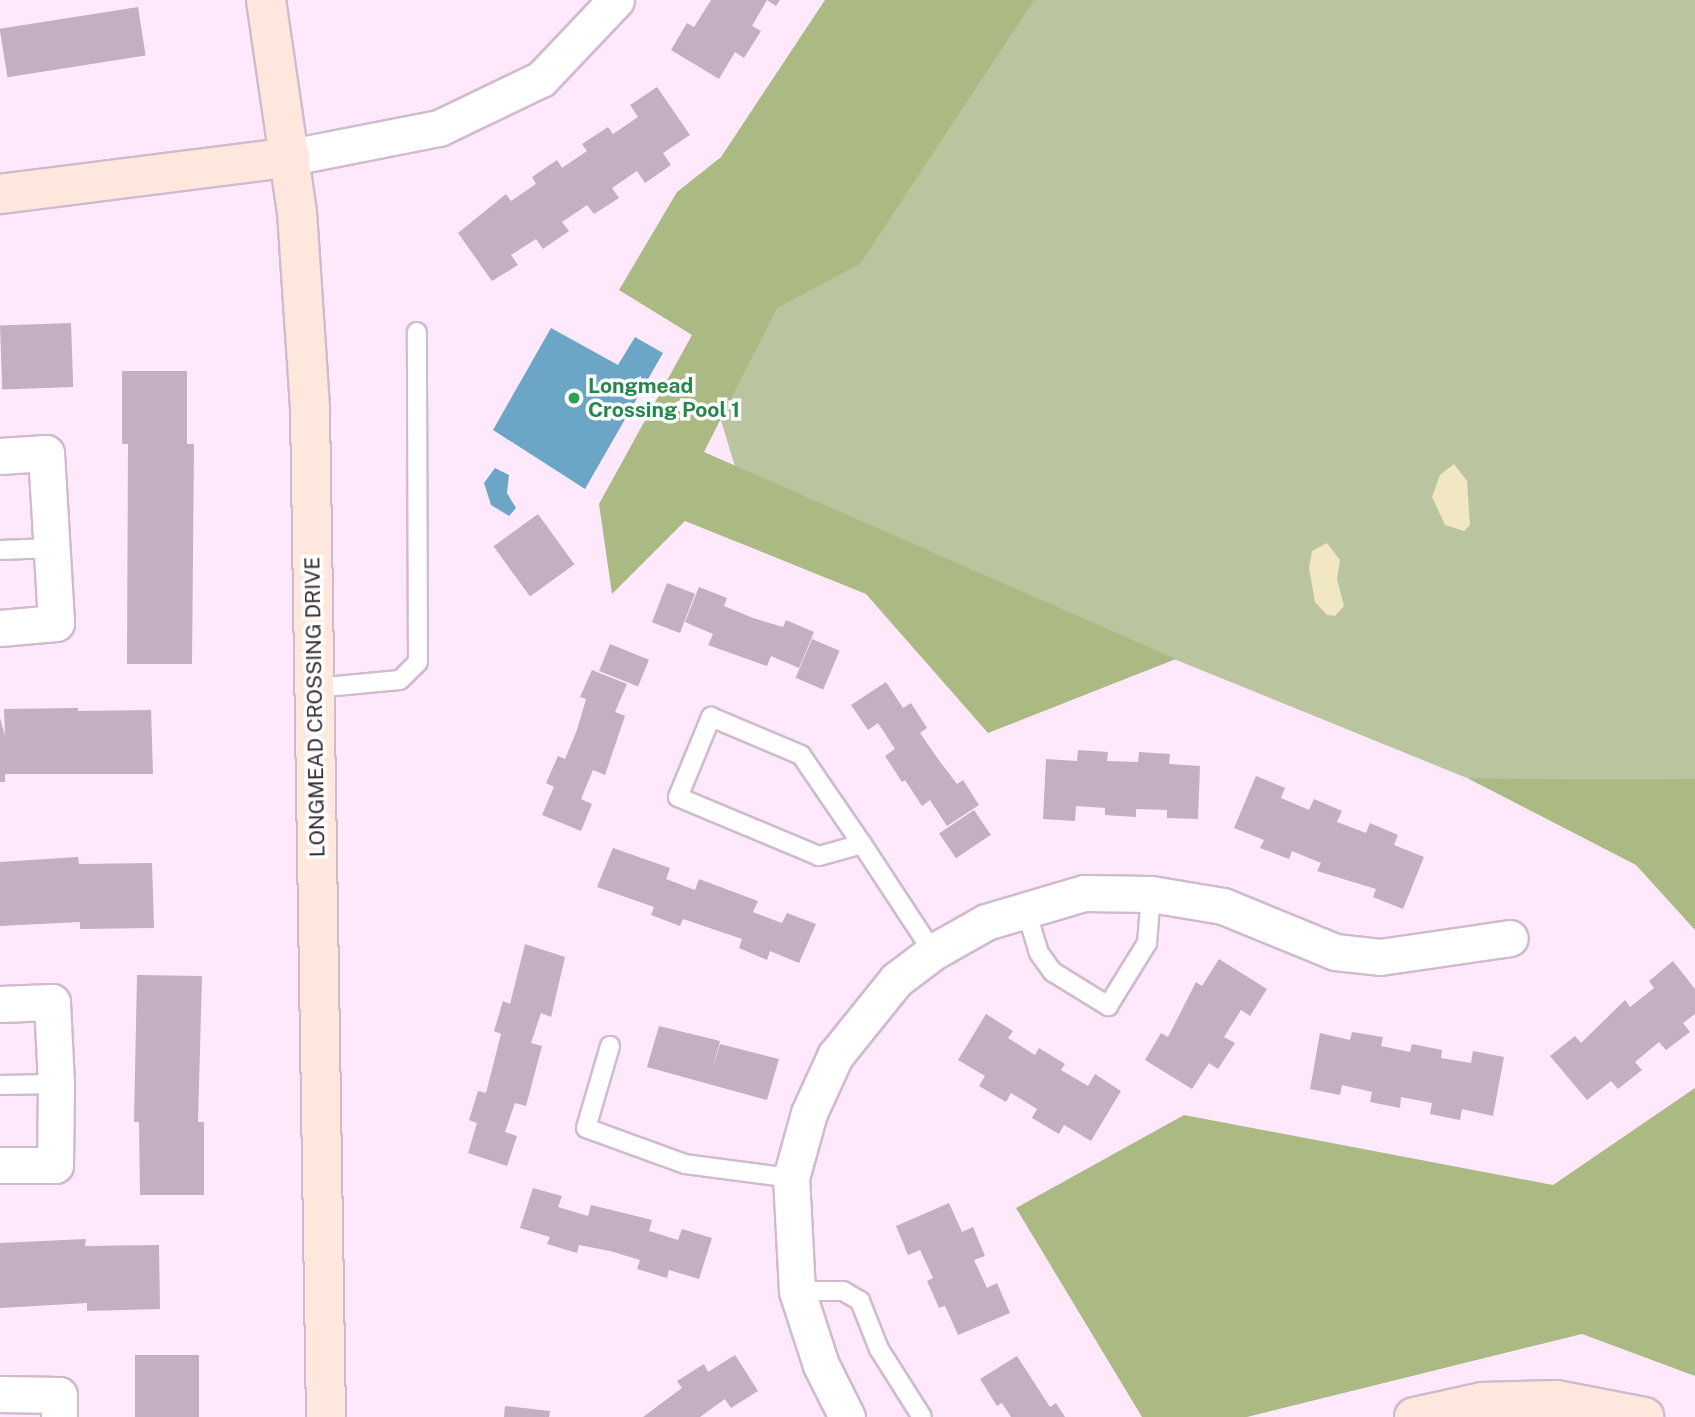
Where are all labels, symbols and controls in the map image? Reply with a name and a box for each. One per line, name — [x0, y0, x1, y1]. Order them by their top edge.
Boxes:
place label: Longmead Crossing Pool 1 — [588, 373, 740, 423]
marker: Longmead Crossing Pool 1 — [566, 390, 582, 406]
street label: LONGMEAD CROSSING DRIVE — [300, 557, 330, 857]

